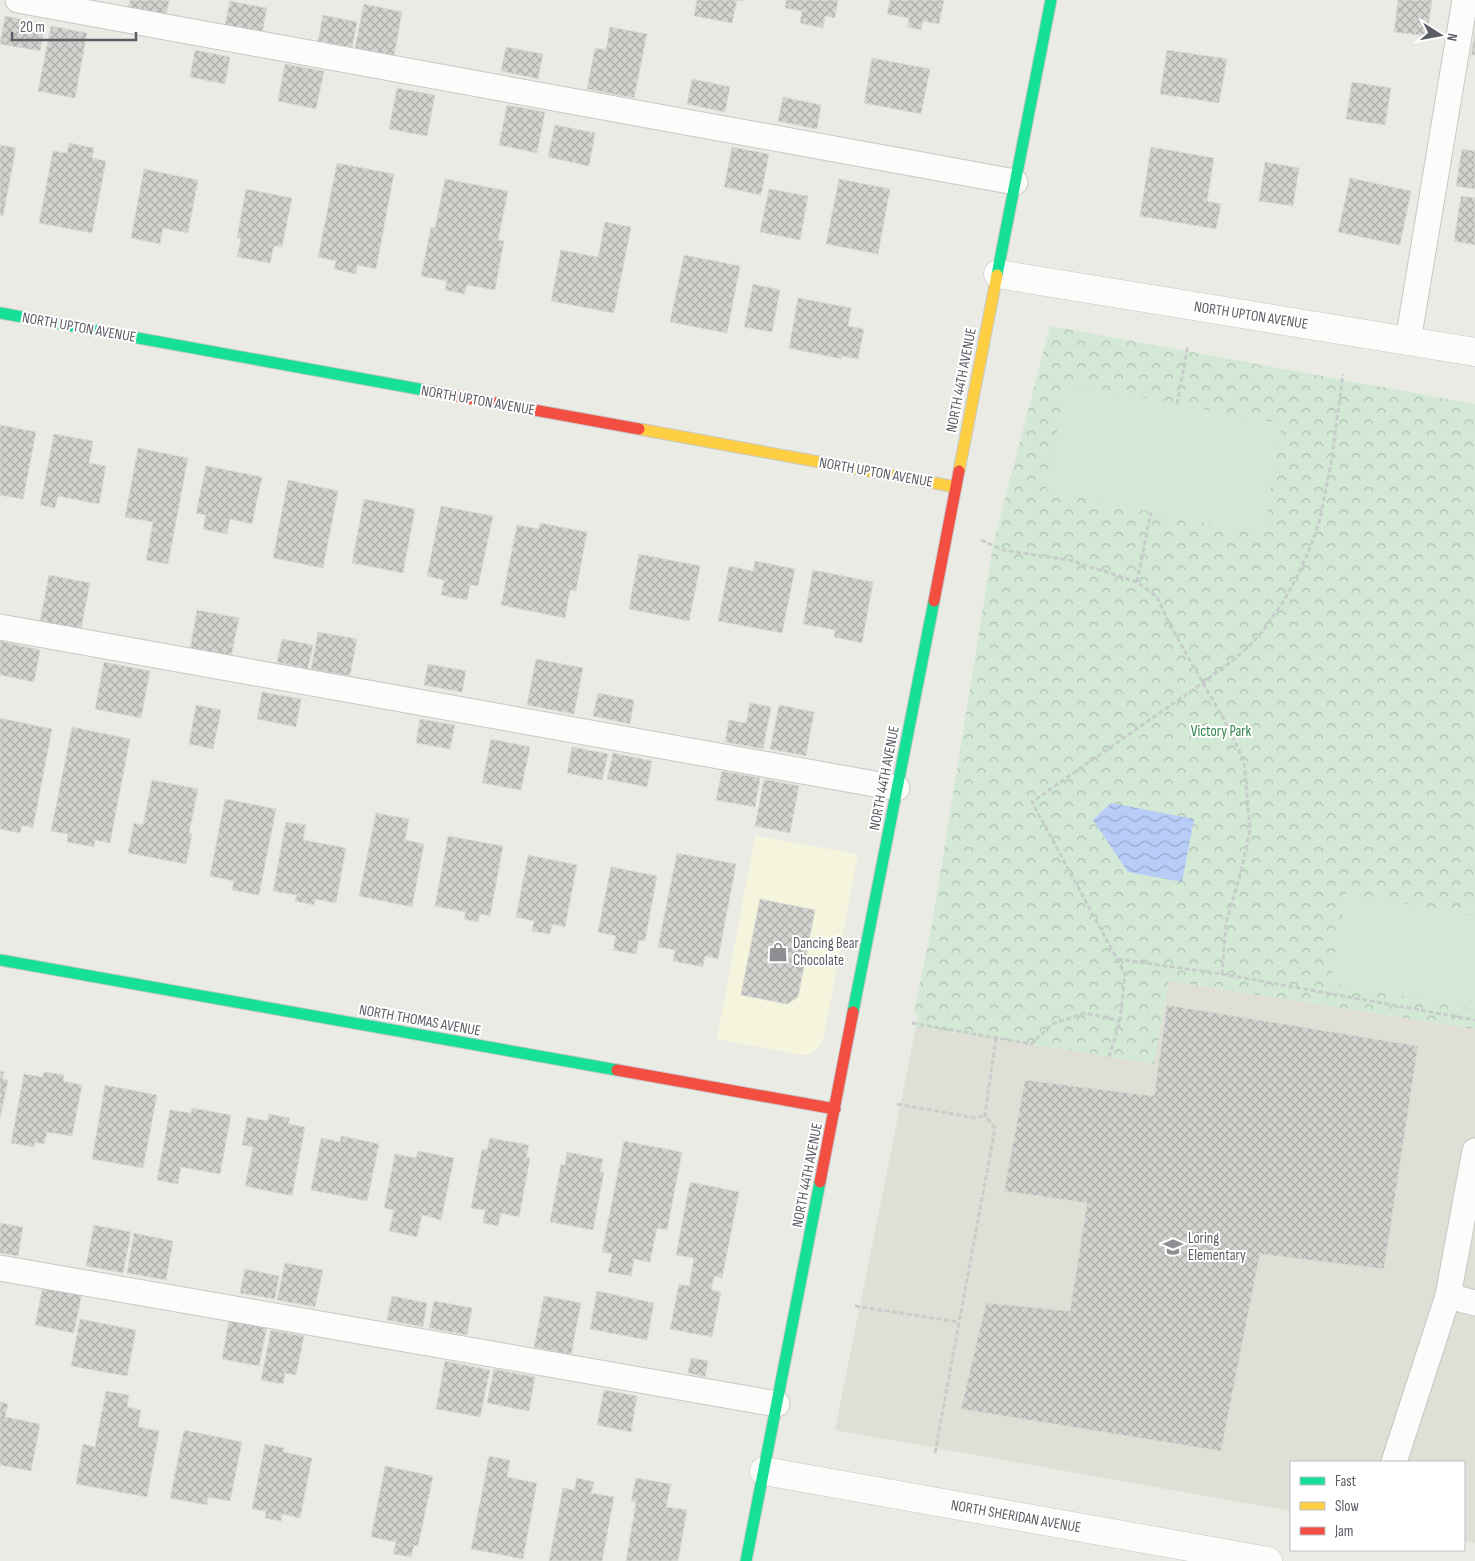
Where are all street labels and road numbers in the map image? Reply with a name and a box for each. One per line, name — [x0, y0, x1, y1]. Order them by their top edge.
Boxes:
street label: NORTH UPTON AVENUE — [1193, 297, 1309, 334]
street label: NORTH UPTON AVENUE — [21, 308, 137, 347]
street label: NORTH 44TH AVENUE — [942, 326, 981, 434]
street label: NORTH UPTON AVENUE — [420, 381, 536, 420]
street label: NORTH UPTON AVENUE — [818, 453, 934, 492]
street label: NORTH 44TH AVENUE — [865, 724, 904, 832]
street label: NORTH THOMAS AVENUE — [358, 1000, 482, 1041]
street label: NORTH 44TH AVENUE — [788, 1121, 827, 1229]
street label: NORTH SHERIDAN AVENUE — [949, 1496, 1082, 1537]

